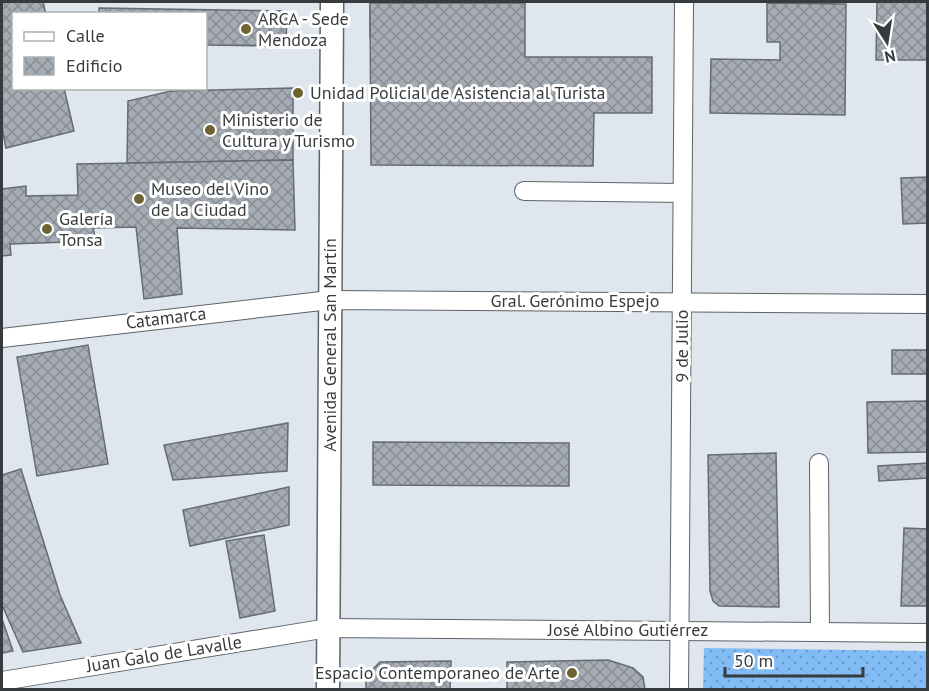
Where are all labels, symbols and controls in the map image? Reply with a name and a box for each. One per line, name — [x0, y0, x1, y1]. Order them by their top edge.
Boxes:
place label: ARCA - Sede Mendoza — [258, 7, 349, 51]
legend — [12, 12, 207, 90]
north arrow — [857, 12, 917, 72]
marker: ARCA - Sede Mendoza — [239, 22, 253, 36]
text: Calle — [66, 24, 105, 47]
text: N — [883, 46, 897, 68]
text: Edificio — [66, 54, 122, 77]
place label: Unidad Policial de Asistencia al Turista — [310, 81, 606, 104]
marker: Unidad Policial de Asistencia al Turista — [291, 86, 305, 100]
place label: Ministerio de Cultura y Turismo — [222, 108, 355, 152]
marker: Ministerio de Cultura y Turismo — [203, 123, 217, 137]
place label: Museo del Vino de la Ciudad — [151, 177, 269, 221]
marker: Museo del Vino de la Ciudad — [132, 192, 146, 206]
place label: Galería Tonsa — [59, 207, 113, 251]
marker: Galería Tonsa — [40, 222, 54, 236]
street label: Avenida General San Martín — [318, 238, 341, 452]
street label: Gral. Gerónimo Espejo — [491, 289, 659, 312]
street label: Catamarca — [125, 301, 207, 334]
street label: 9 de Julio — [670, 310, 693, 382]
street label: José Albino Gutiérrez — [547, 618, 708, 641]
street label: Juan Galo de Lavalle — [84, 630, 243, 677]
scale bar — [725, 640, 863, 678]
text: 50 m — [734, 649, 773, 672]
place label: Espacio Contemporaneo de Arte — [315, 661, 560, 684]
marker: Espacio Contemporaneo de Arte — [565, 666, 579, 680]

